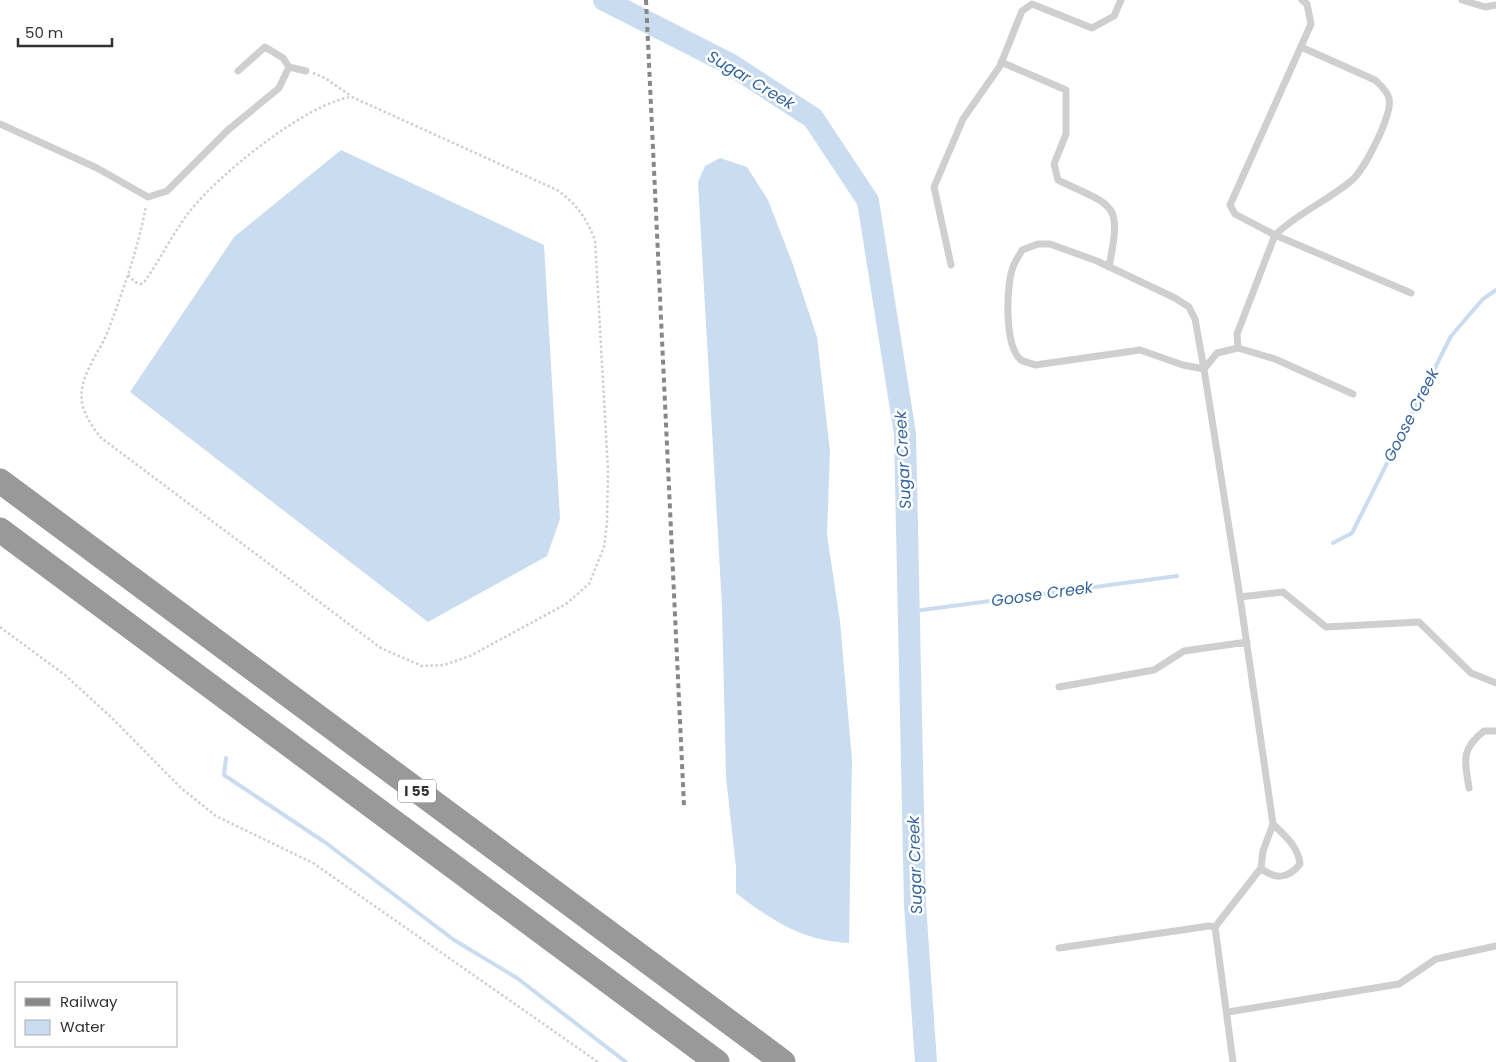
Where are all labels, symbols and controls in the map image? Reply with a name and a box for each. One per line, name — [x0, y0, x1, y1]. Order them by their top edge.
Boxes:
scale bar — [18, 15, 111, 47]
text: 50 m — [25, 22, 63, 43]
water label: Sugar Creek — [703, 45, 800, 116]
water label: Goose Creek — [1378, 363, 1445, 466]
water label: Sugar Creek — [889, 410, 917, 510]
water label: Goose Creek — [990, 575, 1095, 613]
road number: I 55 — [398, 779, 436, 802]
water label: Sugar Creek — [902, 815, 928, 915]
legend — [15, 982, 178, 1047]
text: Railway — [60, 991, 118, 1012]
text: Water — [60, 1016, 106, 1037]

